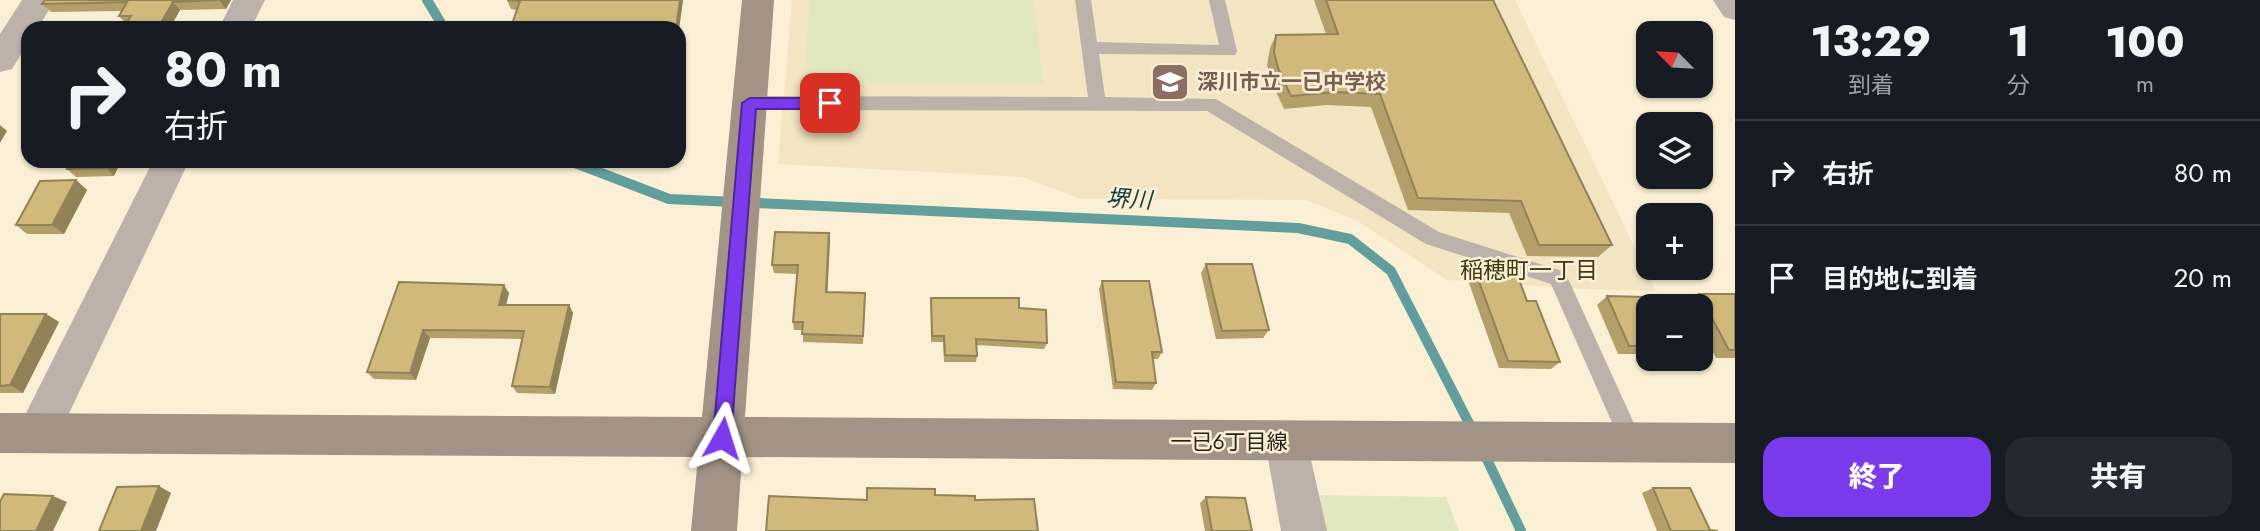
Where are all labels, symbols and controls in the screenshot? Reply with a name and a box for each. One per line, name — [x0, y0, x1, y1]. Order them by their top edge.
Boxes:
text: 13:29 — [1810, 11, 1931, 72]
text: 1 — [2007, 11, 2029, 72]
text: 100 — [2105, 12, 2185, 73]
north arrow — [1636, 21, 1713, 98]
map controls — [1636, 21, 1713, 371]
text: 80 m — [164, 35, 282, 105]
icon: right — [49, 49, 140, 140]
school or university icon: 深川市立一已中学校 — [1149, 61, 1191, 103]
place label: 深川市立一已中学校 — [1197, 67, 1386, 97]
text: m — [2136, 67, 2154, 101]
text: 到着 — [1848, 68, 1894, 102]
text: 分 — [2007, 68, 2030, 102]
pin — [800, 73, 860, 133]
icon: arrive — [811, 84, 849, 122]
text: 右折 — [164, 103, 228, 149]
button: layers — [1636, 112, 1713, 189]
icon: right — [1763, 154, 1801, 192]
text: 80 m — [2174, 154, 2232, 192]
text: 右折 — [1822, 155, 1874, 193]
water label: 堺川 — [1105, 181, 1156, 217]
button: + — [1636, 203, 1713, 280]
district label: 稲穂町一丁目 — [1460, 253, 1598, 287]
icon: arrive — [1763, 259, 1801, 297]
text: 20 m — [2174, 259, 2232, 297]
text: 目的地に到着 — [1822, 260, 1978, 298]
button: − — [1636, 294, 1713, 371]
position arrow — [685, 401, 759, 475]
street label: 一已６丁目線 — [1170, 427, 1288, 457]
button: 終了 — [1763, 437, 1991, 517]
button: 共有 — [2005, 437, 2232, 517]

